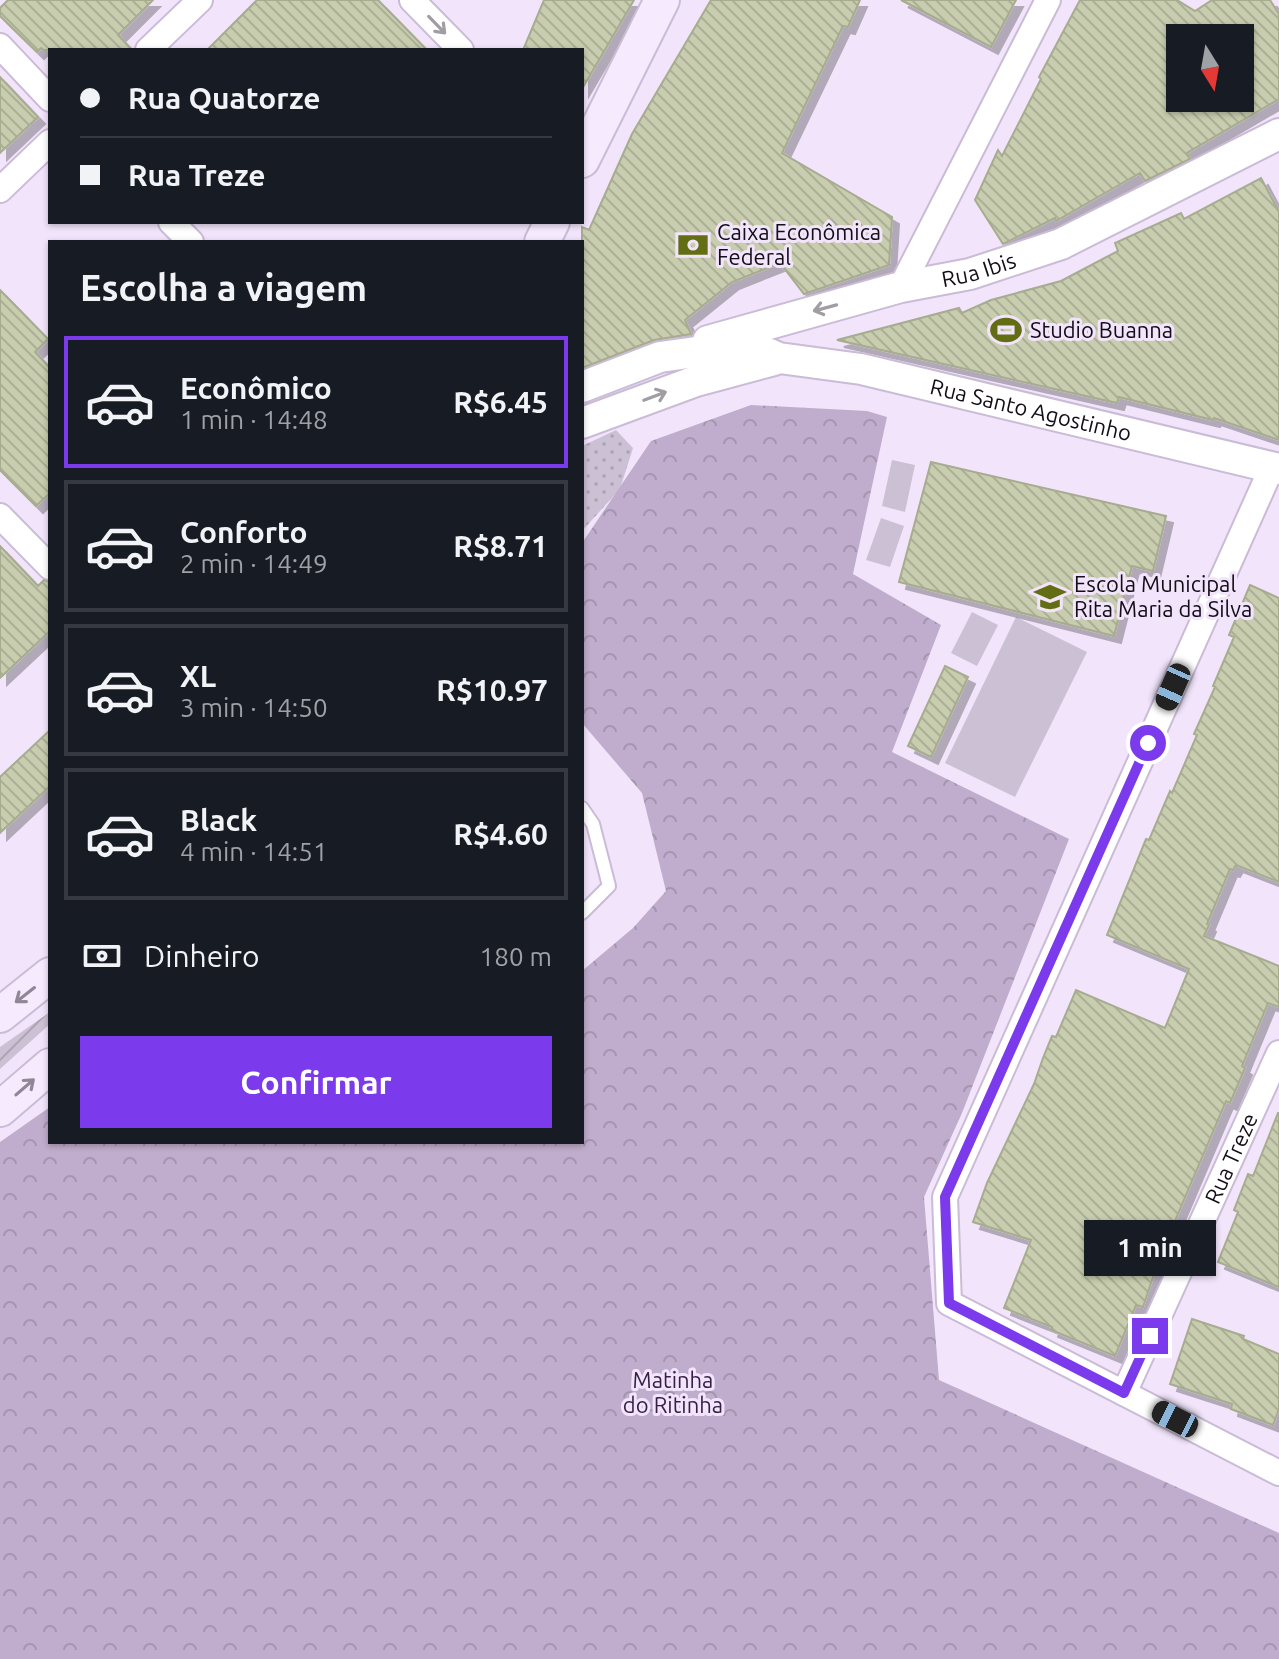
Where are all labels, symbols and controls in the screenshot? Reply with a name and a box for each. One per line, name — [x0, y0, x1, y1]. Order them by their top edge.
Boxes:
one-way arrow — [427, 15, 446, 35]
north arrow — [1166, 24, 1254, 112]
map controls — [1166, 24, 1254, 112]
text: Rua Quatorze — [128, 81, 321, 115]
text: Rua Treze — [128, 158, 266, 192]
place label: Caixa Econômica Federal — [717, 219, 881, 269]
bank icon: Caixa Econômica Federal — [676, 228, 710, 262]
street label: Rua Ibis — [939, 247, 1019, 291]
text: Escolha a viagem — [80, 267, 367, 308]
one-way arrow — [813, 301, 839, 316]
sports icon: Studio Buanna — [989, 313, 1023, 347]
place label: Studio Buanna — [1030, 317, 1173, 342]
icon: car — [84, 366, 156, 438]
text: Econômico — [180, 371, 332, 405]
street label: Rua Santo Agostinho — [928, 373, 1134, 445]
text: R$6.45 — [453, 385, 548, 419]
one-way arrow — [642, 388, 667, 402]
text: 1 min · 14:48 — [180, 405, 328, 434]
icon: car — [84, 510, 156, 582]
text: Conforto — [180, 515, 308, 549]
text: R$8.71 — [453, 529, 548, 563]
text: 2 min · 14:49 — [180, 549, 328, 578]
place label: Escola Municipal Rita Maria da Silva — [1074, 571, 1252, 621]
school or university icon: Escola Municipal Rita Maria da Silva — [1033, 580, 1067, 614]
icon: car — [84, 654, 156, 726]
text: XL — [180, 659, 216, 693]
car — [1152, 660, 1194, 714]
text: R$10.97 — [436, 673, 548, 707]
text: 3 min · 14:50 — [180, 693, 328, 722]
route start — [1130, 725, 1166, 761]
icon: car — [84, 798, 156, 870]
text: Black — [180, 803, 257, 837]
text: R$4.60 — [453, 817, 548, 851]
text: 4 min · 14:51 — [180, 837, 328, 866]
icon: cash — [80, 934, 124, 978]
text: Dinheiro — [144, 939, 259, 973]
text: 180 m — [480, 942, 552, 971]
one-way arrow — [15, 986, 36, 1003]
button: Confirmar — [80, 1036, 552, 1128]
one-way arrow — [14, 1078, 35, 1096]
street label: Rua Treze — [1199, 1109, 1262, 1207]
callout: 1 min — [1084, 1220, 1216, 1276]
text: 1 min — [1117, 1233, 1183, 1262]
route end — [1132, 1318, 1168, 1354]
park label: Matinha do Ritinha — [623, 1367, 723, 1417]
car — [1148, 1397, 1202, 1441]

